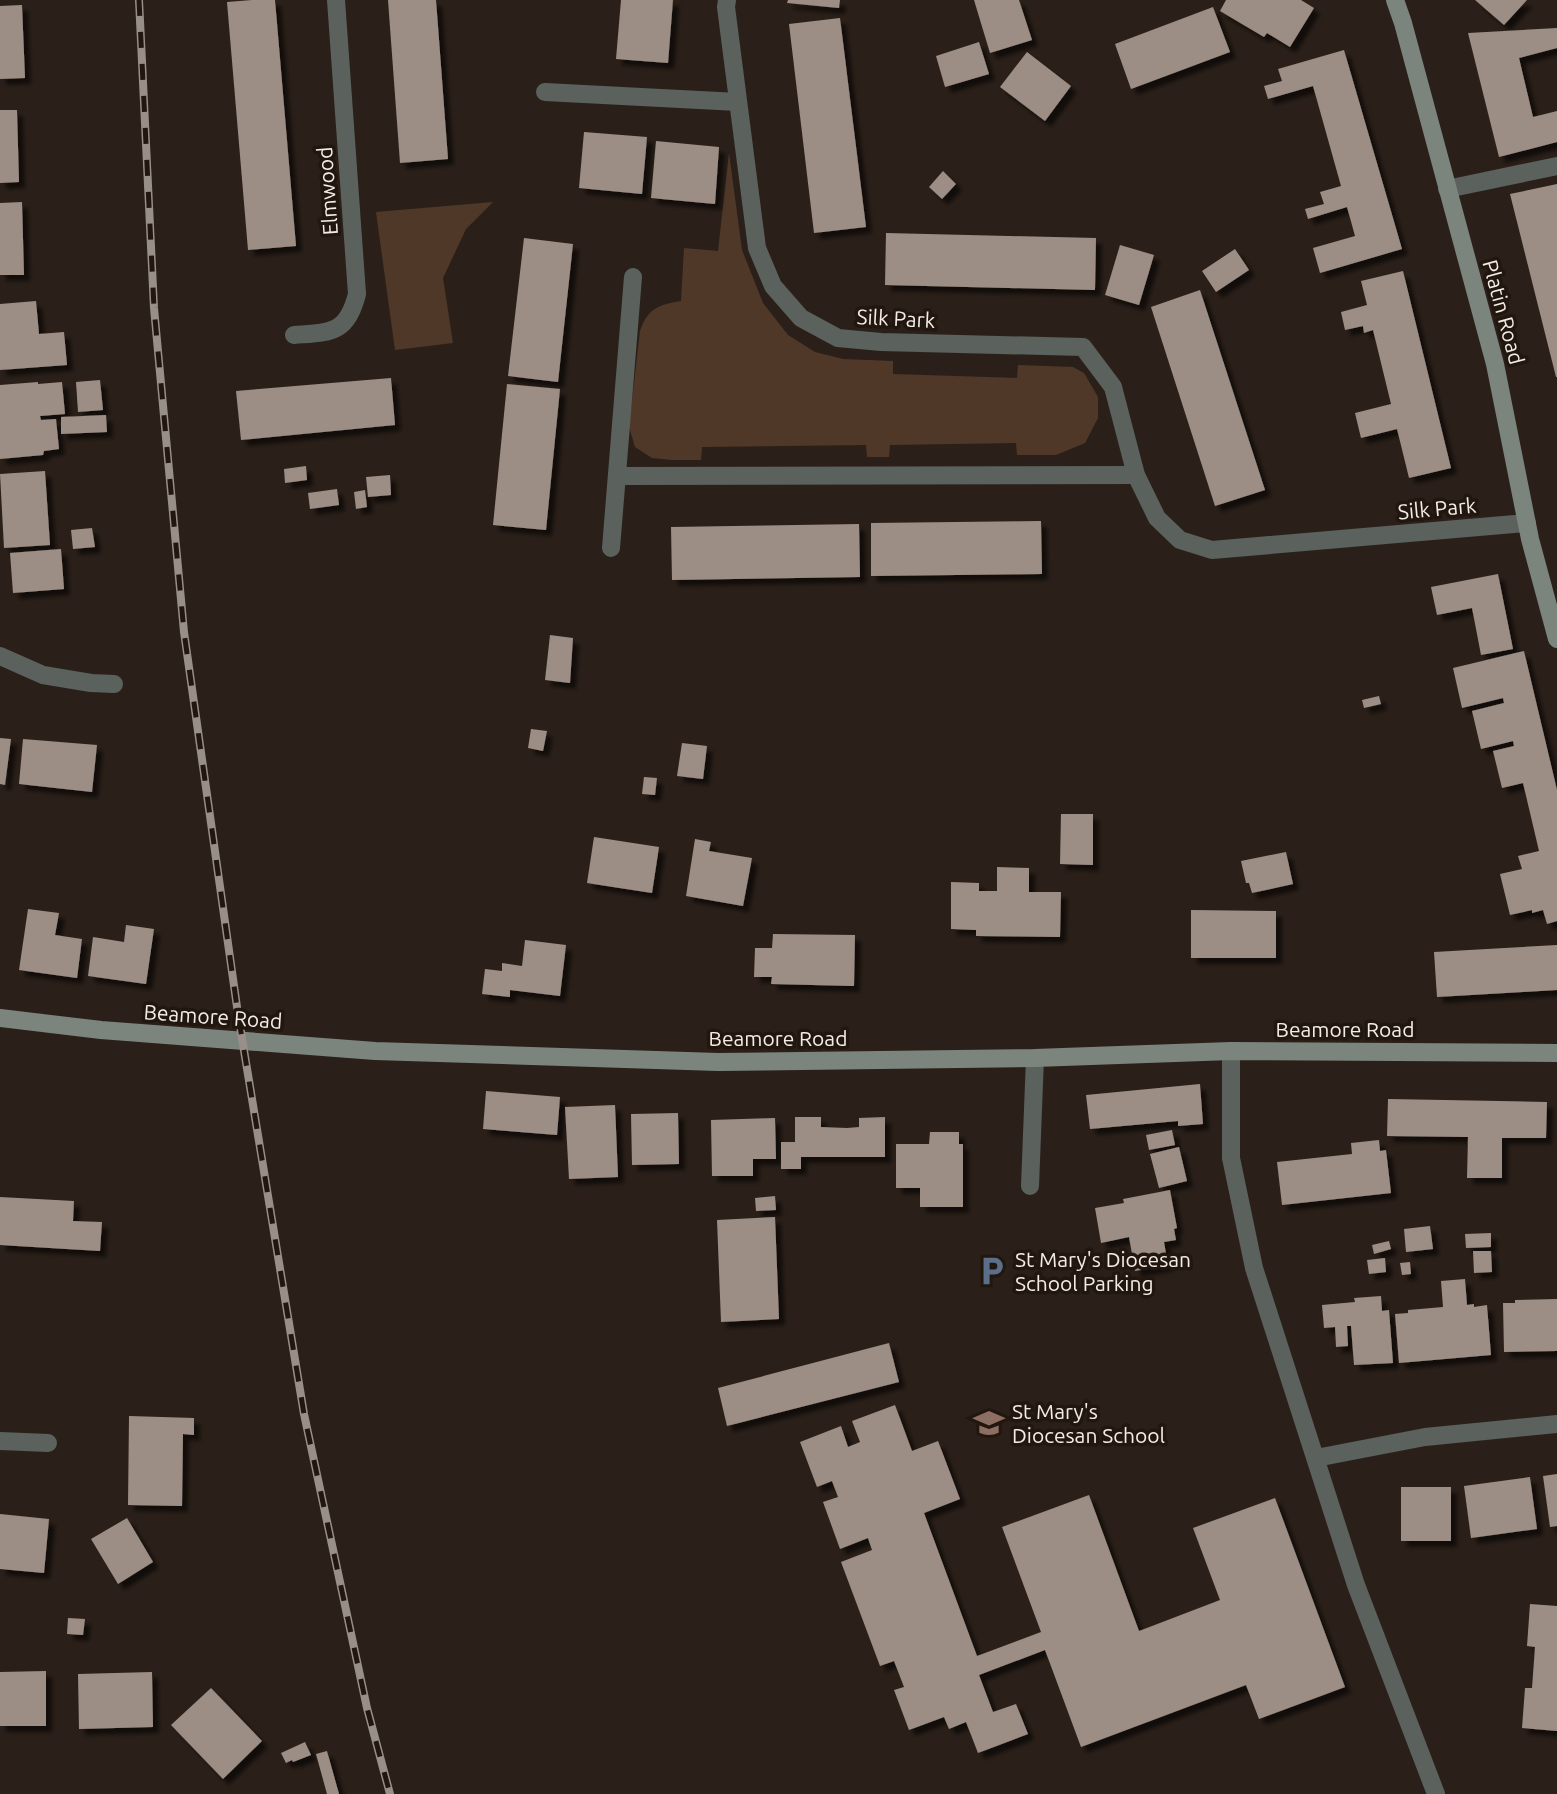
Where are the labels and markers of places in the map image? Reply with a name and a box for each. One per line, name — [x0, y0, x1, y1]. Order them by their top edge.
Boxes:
place label: St Mary's Diocesan School Parking — [1015, 1247, 1191, 1295]
parking icon: St Mary's Diocesan School Parking — [975, 1254, 1009, 1288]
place label: St Mary's Diocesan School — [1012, 1399, 1165, 1447]
school or university icon: St Mary's Diocesan School — [972, 1406, 1006, 1440]

